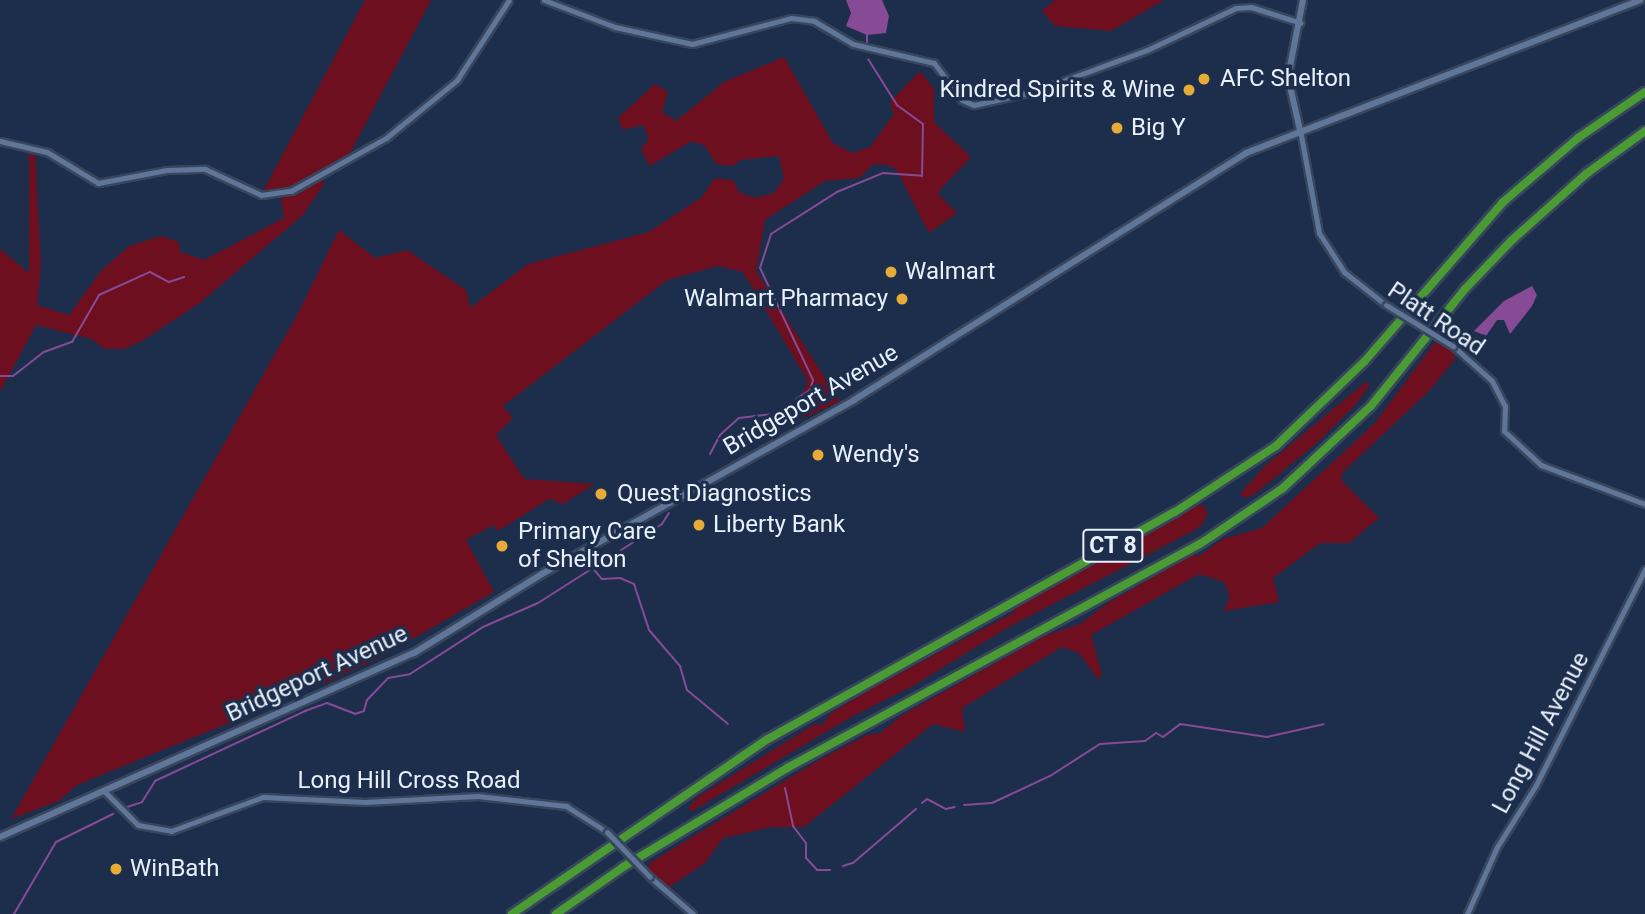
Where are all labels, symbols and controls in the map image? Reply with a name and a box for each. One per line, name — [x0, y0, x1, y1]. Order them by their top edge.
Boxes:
place label: AFC Shelton — [1220, 65, 1351, 93]
marker: AFC Shelton — [1194, 69, 1214, 89]
place label: Kindred Spirits & Wine — [939, 76, 1175, 104]
marker: Kindred Spirits & Wine — [1181, 82, 1197, 98]
place label: Big Y — [1131, 114, 1186, 142]
marker: Big Y — [1109, 120, 1125, 136]
place label: Walmart — [905, 258, 995, 286]
marker: Walmart — [883, 264, 899, 280]
street label: Platt Road — [1382, 276, 1490, 362]
place label: Walmart Pharmacy — [684, 285, 888, 313]
marker: Walmart Pharmacy — [894, 291, 910, 307]
street label: Bridgeport Avenue — [719, 338, 903, 462]
place label: Wendy's — [832, 441, 920, 469]
marker: Wendy's — [810, 447, 826, 463]
place label: Quest Diagnostics — [617, 480, 812, 508]
marker: Quest Diagnostics — [591, 484, 611, 504]
place label: Liberty Bank — [713, 511, 845, 539]
marker: Liberty Bank — [691, 517, 707, 533]
place label: Primary Care of Shelton — [518, 518, 656, 574]
road number: CT 8 — [1082, 526, 1144, 566]
marker: Primary Care of Shelton — [492, 536, 512, 556]
street label: Bridgeport Avenue — [222, 619, 412, 729]
street label: Long Hill Avenue — [1486, 647, 1596, 819]
street label: Long Hill Cross Road — [298, 767, 520, 795]
place label: WinBath — [130, 855, 219, 883]
marker: WinBath — [108, 861, 124, 877]

